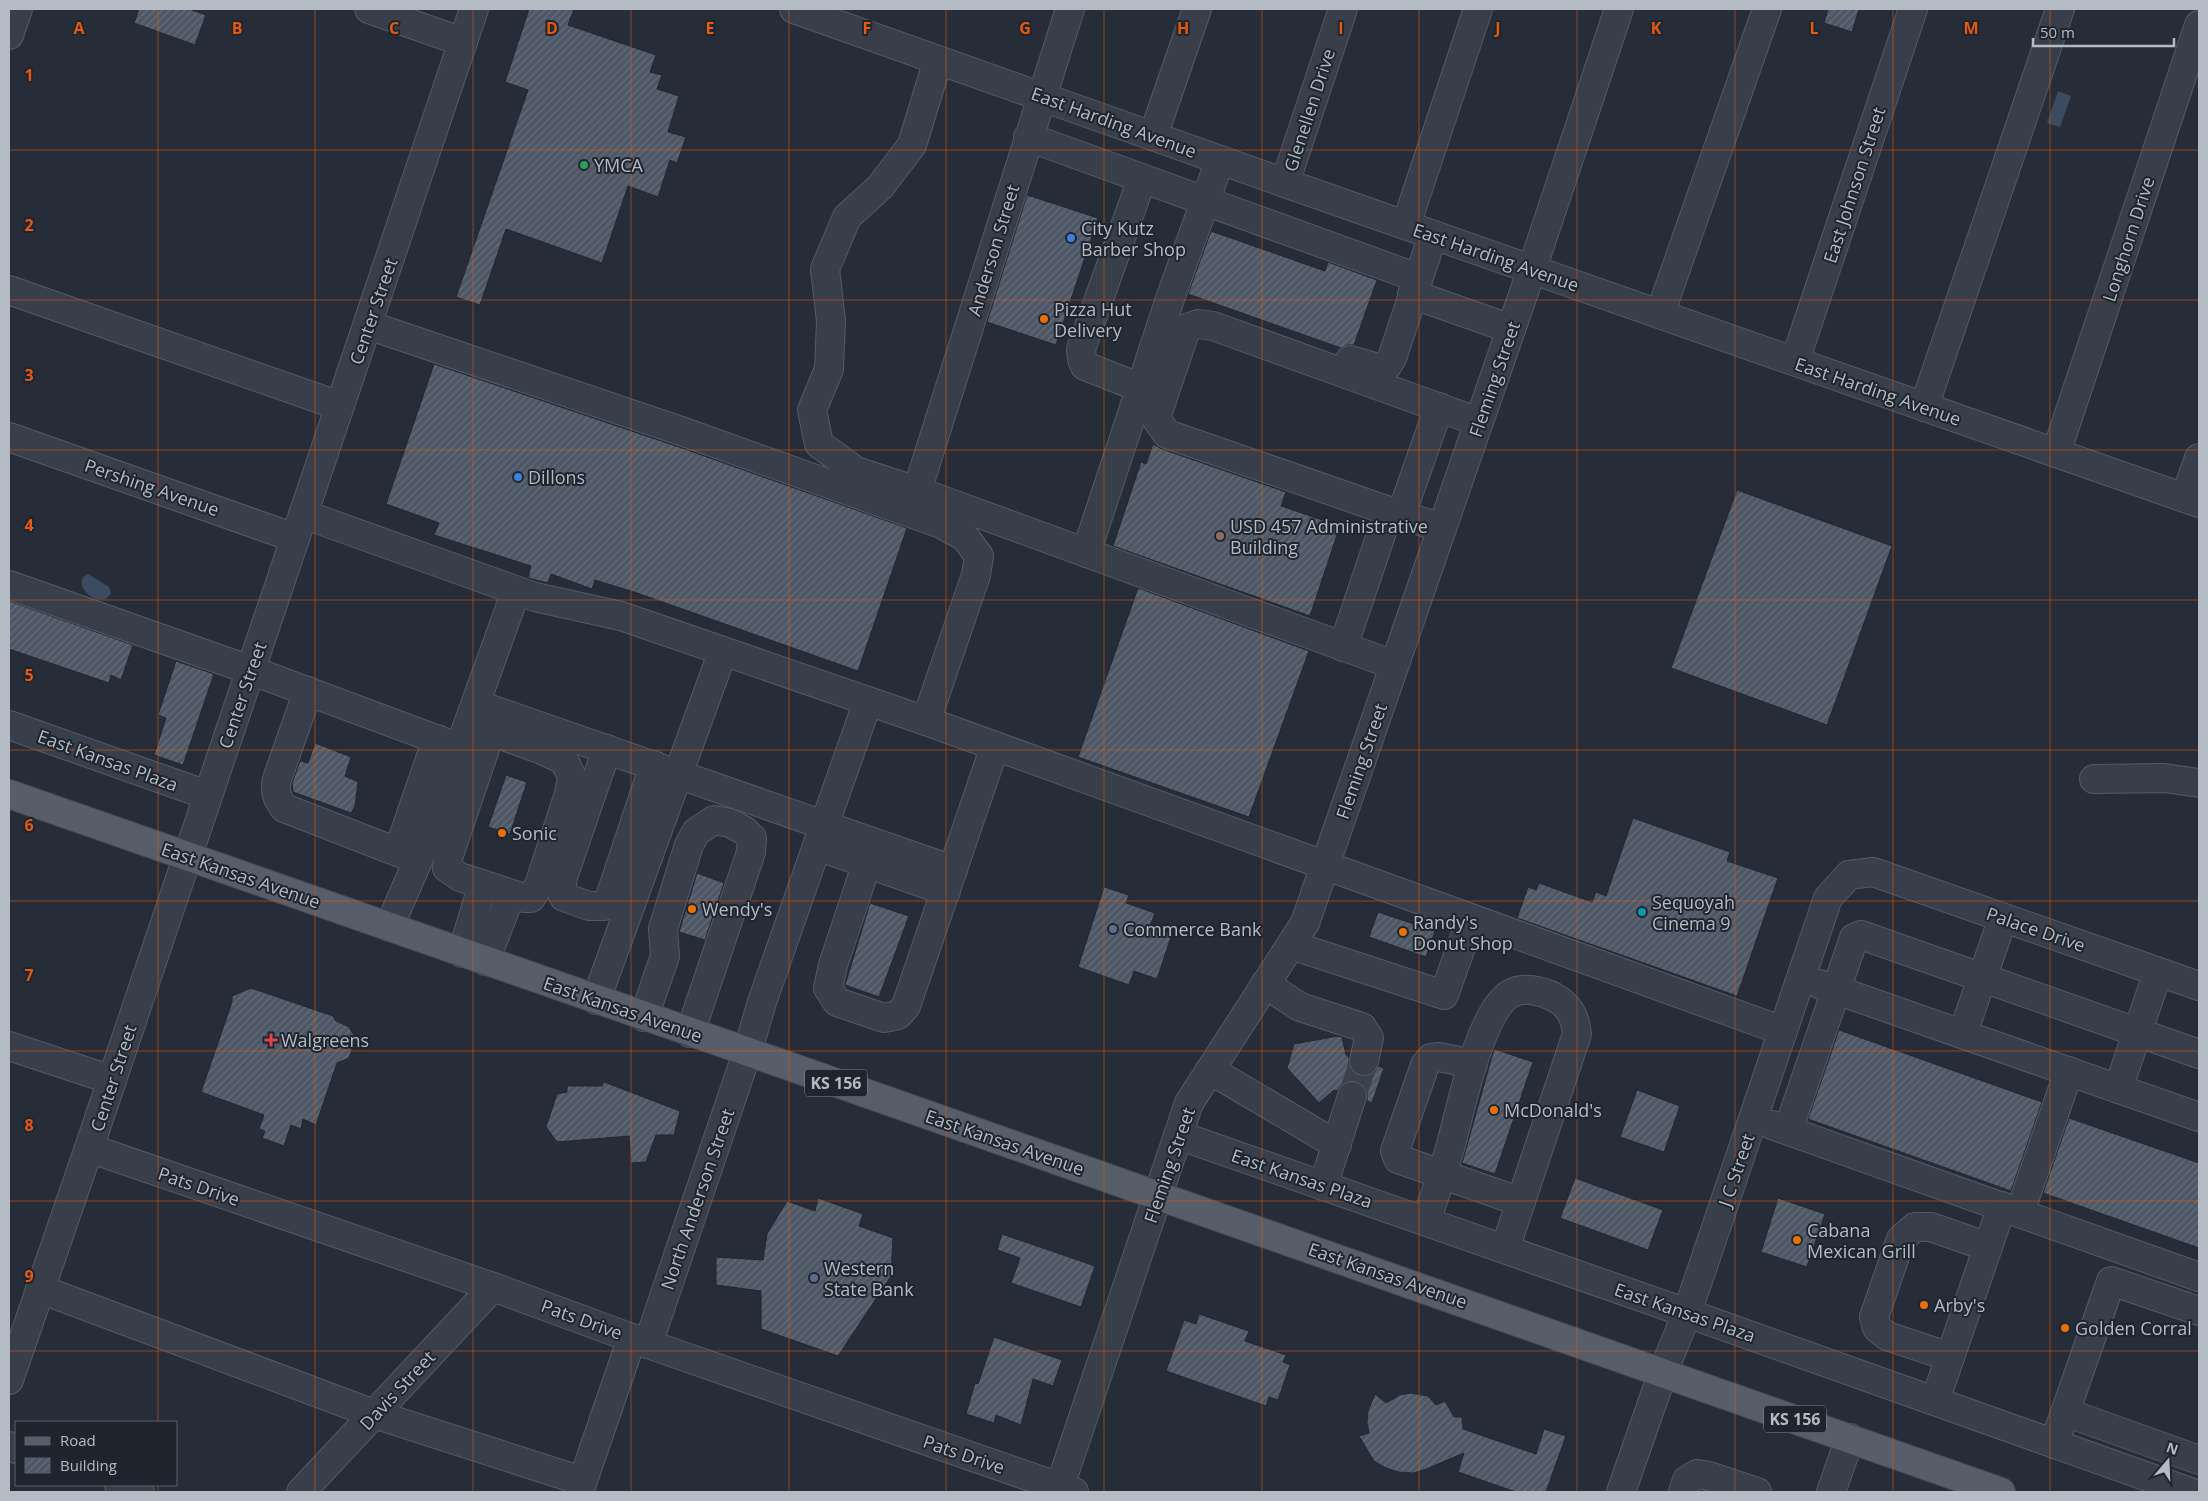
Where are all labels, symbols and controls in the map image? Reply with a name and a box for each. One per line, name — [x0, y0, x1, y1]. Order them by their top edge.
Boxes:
scale bar — [2033, 15, 2174, 47]
text: A — [73, 17, 85, 39]
text: B — [232, 17, 242, 39]
text: C — [389, 17, 399, 39]
text: D — [546, 17, 558, 39]
text: E — [706, 17, 715, 39]
text: F — [863, 17, 871, 39]
text: G — [1019, 17, 1031, 39]
text: H — [1177, 17, 1189, 39]
text: I — [1338, 17, 1344, 39]
text: J — [1493, 17, 1501, 39]
text: K — [1651, 17, 1662, 39]
text: L — [1809, 17, 1819, 39]
text: M — [1963, 17, 1979, 39]
text: 50 m — [2040, 22, 2075, 42]
street label: Glenellen Drive — [1278, 45, 1340, 175]
text: 1 — [24, 64, 34, 86]
street label: East Harding Avenue — [1028, 81, 1200, 163]
street label: East Johnson Street — [1817, 104, 1891, 266]
place label: YMCA — [594, 153, 644, 177]
marker: YMCA — [578, 159, 590, 171]
street label: Longhorn Drive — [2096, 173, 2160, 305]
street label: Anderson Street — [962, 181, 1024, 319]
text: 2 — [24, 214, 34, 236]
place label: City Kutz Barber Shop — [1081, 216, 1186, 261]
street label: East Harding Avenue — [1410, 217, 1582, 297]
marker: City Kutz Barber Shop — [1065, 232, 1077, 244]
street label: Center Street — [344, 254, 402, 368]
place label: Pizza Hut Delivery — [1054, 297, 1132, 342]
marker: Pizza Hut Delivery — [1038, 313, 1050, 325]
street label: Fleming Street — [1463, 318, 1525, 440]
street label: East Harding Avenue — [1792, 351, 1964, 431]
text: 3 — [24, 364, 34, 386]
street label: Pershing Avenue — [82, 453, 222, 521]
place label: Dillons — [528, 465, 585, 489]
marker: Dillons — [512, 471, 524, 483]
text: 4 — [24, 514, 34, 536]
place label: USD 457 Administrative Building — [1230, 514, 1428, 559]
marker: USD 457 Administrative Building — [1214, 530, 1226, 542]
street label: Center Street — [213, 638, 271, 752]
text: 5 — [24, 664, 34, 686]
street label: Fleming Street — [1330, 700, 1392, 822]
street label: East Kansas Plaza — [35, 724, 181, 796]
text: 6 — [24, 814, 34, 836]
place label: Sonic — [512, 821, 557, 845]
marker: Sonic — [496, 827, 508, 839]
street label: East Kansas Avenue — [158, 837, 324, 913]
place label: Sequoyah Cinema 9 — [1652, 890, 1735, 935]
place label: Wendy's — [702, 897, 772, 921]
street label: Palace Drive — [1983, 901, 2089, 957]
marker: Wendy's — [686, 903, 698, 915]
marker: Sequoyah Cinema 9 — [1636, 906, 1648, 918]
place label: Randy's Donut Shop — [1413, 910, 1513, 955]
place label: Commerce Bank — [1123, 917, 1262, 941]
marker: Commerce Bank — [1107, 923, 1119, 935]
marker: Randy's Donut Shop — [1397, 926, 1409, 938]
text: 7 — [24, 964, 34, 986]
street label: East Kansas Avenue — [540, 971, 706, 1047]
street label: Center Street — [84, 1021, 142, 1135]
place label: Walgreens — [281, 1028, 369, 1052]
marker: Walgreens — [265, 1034, 277, 1046]
road number: KS 156 — [805, 1070, 867, 1096]
place label: McDonald's — [1504, 1098, 1602, 1122]
street label: East Kansas Avenue — [922, 1104, 1088, 1180]
street label: Fleming Street — [1138, 1104, 1200, 1226]
marker: McDonald's — [1488, 1104, 1500, 1116]
street label: North Anderson Street — [655, 1105, 739, 1293]
text: 8 — [24, 1114, 34, 1136]
street label: J C Street — [1712, 1130, 1760, 1212]
street label: East Kansas Plaza — [1228, 1143, 1376, 1213]
street label: Pats Drive — [155, 1161, 243, 1211]
place label: Cabana Mexican Grill — [1807, 1218, 1916, 1263]
marker: Cabana Mexican Grill — [1791, 1234, 1803, 1246]
street label: East Kansas Avenue — [1305, 1237, 1471, 1313]
place label: Western State Bank — [824, 1256, 914, 1301]
text: 9 — [24, 1265, 34, 1287]
marker: Western State Bank — [808, 1272, 820, 1284]
street label: East Kansas Plaza — [1611, 1277, 1759, 1347]
street label: Pats Drive — [538, 1293, 626, 1345]
place label: Arby's — [1934, 1293, 1985, 1317]
marker: Arby's — [1918, 1299, 1930, 1311]
place label: Golden Corral — [2075, 1316, 2192, 1340]
marker: Golden Corral — [2059, 1322, 2071, 1334]
street label: Davis Street — [354, 1345, 440, 1435]
road number: KS 156 — [1764, 1406, 1826, 1432]
legend — [15, 1421, 178, 1486]
street label: Pats Drive — [920, 1429, 1008, 1479]
text: Road — [60, 1430, 96, 1450]
north arrow — [2143, 1436, 2193, 1486]
text: N — [2164, 1437, 2181, 1459]
text: Building — [60, 1455, 117, 1475]

